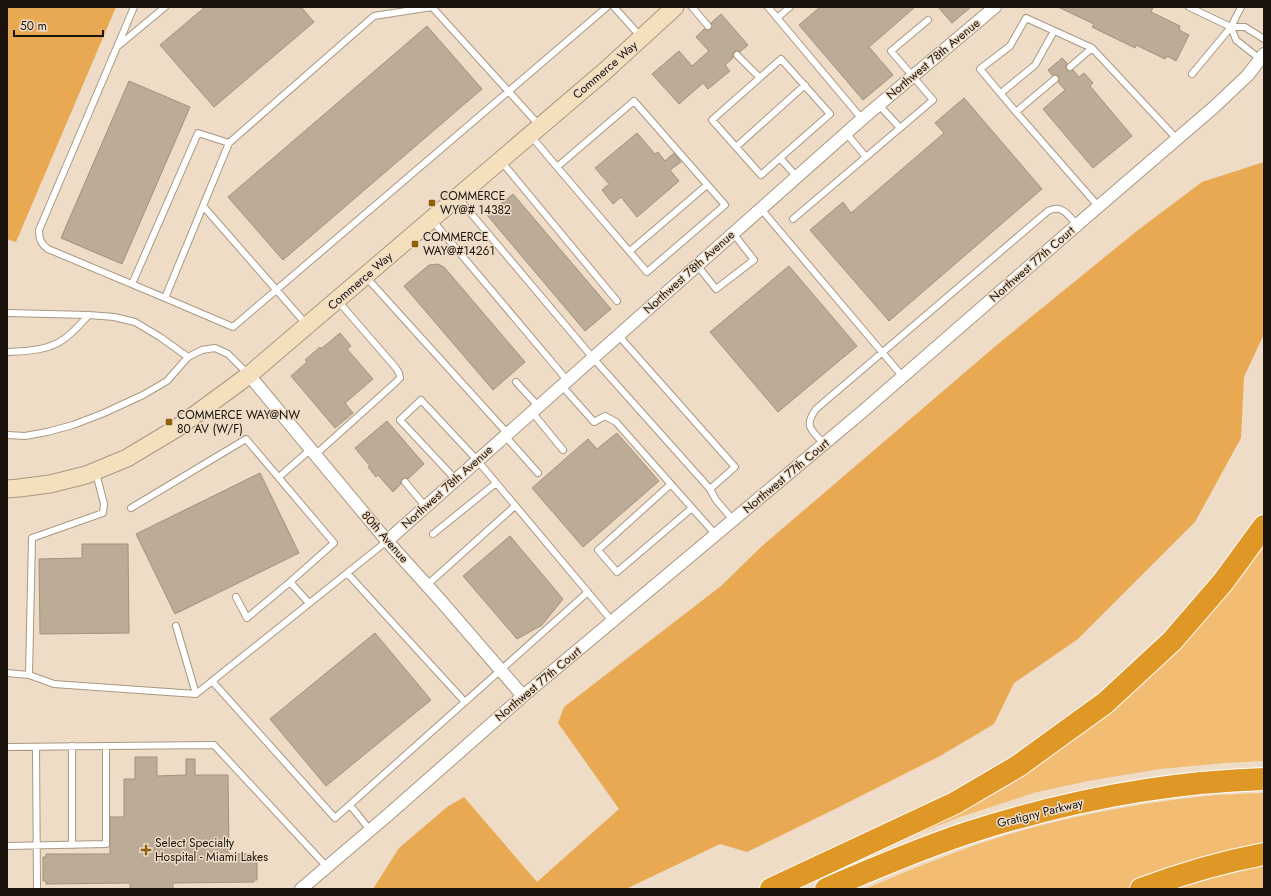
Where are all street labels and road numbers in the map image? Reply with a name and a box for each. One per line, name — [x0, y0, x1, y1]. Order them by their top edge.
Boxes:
street label: Northwest 78th Avenue — [882, 14, 984, 104]
street label: Commerce Way — [569, 36, 642, 103]
street label: Northwest 77th Court — [985, 222, 1079, 306]
street label: Northwest 78th Avenue — [639, 226, 739, 318]
street label: Commerce Way — [324, 247, 397, 314]
street label: Northwest 77th Court — [739, 434, 833, 518]
street label: Northwest 78th Avenue — [397, 441, 497, 533]
street label: 80th Avenue — [357, 507, 413, 567]
street label: Northwest 77th Court — [491, 642, 585, 726]
street label: Gratigny Parkway — [995, 793, 1085, 832]

